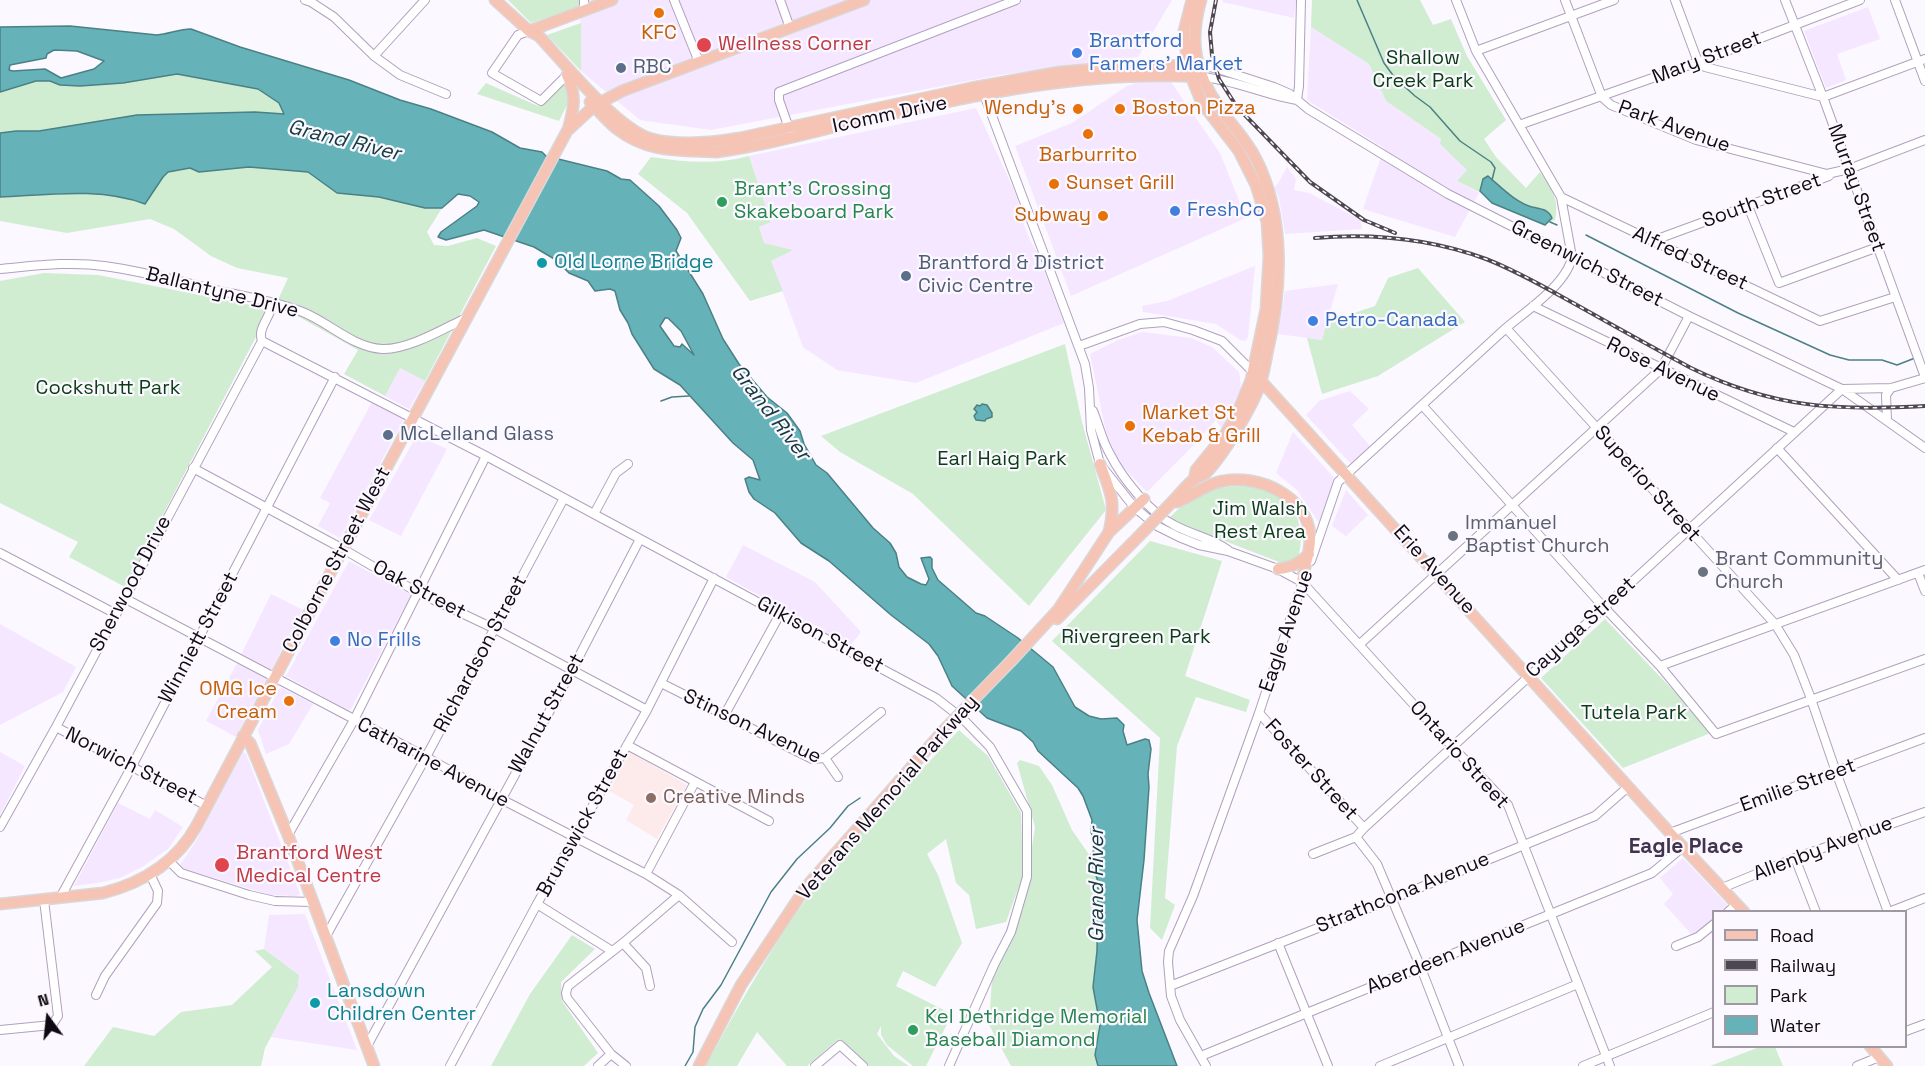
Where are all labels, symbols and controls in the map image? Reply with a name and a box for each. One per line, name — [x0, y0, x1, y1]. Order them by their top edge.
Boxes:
marker: KFC — [652, 6, 666, 20]
place label: KFC — [641, 22, 677, 46]
street label: Mary Street — [1649, 26, 1765, 90]
place label: Brantford Farmers' Market — [1089, 30, 1243, 77]
place label: Wellness Corner — [718, 33, 872, 57]
marker: Wellness Corner — [695, 36, 713, 54]
marker: Brantford Farmers' Market — [1070, 46, 1084, 60]
park label: Shallow Creek Park — [1372, 47, 1474, 94]
place label: RBC — [633, 56, 672, 80]
marker: RBC — [614, 61, 628, 75]
street label: Icomm Drive — [830, 91, 950, 139]
street label: Park Avenue — [1615, 96, 1733, 158]
place label: Wendy's — [984, 97, 1066, 121]
place label: Boston Pizza — [1132, 97, 1256, 121]
marker: Wendy's — [1071, 102, 1085, 116]
marker: Boston Pizza — [1113, 102, 1127, 116]
water label: Grand River — [285, 115, 403, 167]
street label: Murray Street — [1822, 121, 1890, 255]
marker: Barburrito — [1081, 127, 1095, 141]
place label: Barburrito — [1039, 144, 1137, 168]
street label: South Street — [1699, 168, 1825, 234]
place label: Sunset Grill — [1066, 172, 1175, 196]
marker: Sunset Grill — [1047, 177, 1061, 191]
place label: Brant's Crossing Skakeboard Park — [734, 178, 894, 225]
marker: Brant's Crossing Skakeboard Park — [715, 195, 729, 209]
place label: FreshCo — [1187, 199, 1265, 223]
place label: Subway — [1014, 204, 1091, 228]
marker: FreshCo — [1168, 204, 1182, 218]
marker: Subway — [1096, 209, 1110, 223]
street label: Greenwich Street — [1507, 215, 1667, 313]
street label: Alfred Street — [1629, 222, 1751, 296]
place label: Old Lorne Bridge — [554, 251, 714, 275]
place label: Brantford & District Civic Centre — [918, 252, 1105, 299]
marker: Old Lorne Bridge — [535, 256, 549, 270]
street label: Ballantyne Drive — [143, 262, 301, 324]
marker: Brantford & District Civic Centre — [899, 269, 913, 283]
place label: Petro-Canada — [1325, 309, 1458, 333]
marker: Petro-Canada — [1306, 314, 1320, 328]
street label: Rose Avenue — [1602, 332, 1724, 408]
water label: Grand River — [725, 360, 815, 466]
park label: Cockshutt Park — [36, 377, 180, 401]
place label: Market St Kebab & Grill — [1142, 402, 1261, 449]
marker: Market St Kebab & Grill — [1123, 419, 1137, 433]
street label: Superior Street — [1589, 421, 1705, 547]
place label: McLelland Glass — [400, 423, 554, 447]
marker: McLelland Glass — [381, 428, 395, 442]
park label: Earl Haig Park — [937, 448, 1067, 472]
street label: Colborne Street West — [278, 463, 396, 657]
park label: Jim Walsh Rest Area — [1212, 498, 1308, 545]
street label: Sherwood Drive — [85, 512, 177, 656]
place label: Immanuel Baptist Church — [1465, 512, 1610, 559]
street label: Erie Avenue — [1388, 521, 1480, 619]
marker: Immanuel Baptist Church — [1446, 529, 1460, 543]
place label: Brant Community Church — [1715, 548, 1884, 595]
street label: Oak Street — [368, 555, 470, 625]
marker: Brant Community Church — [1696, 565, 1710, 579]
street label: Eagle Avenue — [1255, 567, 1319, 695]
street label: Winniett Street — [154, 568, 244, 708]
street label: Richardson Street — [429, 571, 533, 737]
street label: Cayuga Street — [1521, 573, 1641, 683]
street label: Gilkison Street — [753, 592, 887, 678]
park label: Rivergreen Park — [1061, 626, 1211, 650]
place label: No Frills — [347, 629, 421, 653]
marker: No Frills — [328, 634, 342, 648]
street label: Walnut Street — [504, 650, 590, 778]
place label: OMG Ice Cream — [199, 678, 277, 725]
street label: Stinson Avenue — [679, 685, 825, 769]
street label: Veterans Memorial Parkway — [792, 690, 984, 906]
marker: OMG Ice Cream — [282, 694, 296, 708]
street label: Ontario Street — [1404, 696, 1514, 814]
park label: Tutela Park — [1581, 702, 1687, 726]
street label: Catharine Avenue — [353, 713, 513, 813]
street label: Foster Street — [1259, 714, 1363, 826]
street label: Norwich Street — [61, 722, 201, 810]
street label: Brunswick Street — [532, 745, 634, 901]
street label: Emilie Street — [1737, 754, 1859, 818]
place label: Creative Minds — [663, 786, 805, 810]
marker: Creative Minds — [644, 791, 658, 805]
street label: Allenby Avenue — [1750, 811, 1896, 887]
water label: Grand River — [1084, 828, 1110, 942]
district label: Eagle Place — [1629, 834, 1743, 860]
place label: Brantford West Medical Centre — [236, 842, 383, 889]
street label: Strathcona Avenue — [1313, 847, 1493, 939]
marker: Brantford West Medical Centre — [213, 856, 231, 874]
legend — [1712, 910, 1907, 1048]
street label: Aberdeen Avenue — [1363, 914, 1529, 1000]
text: Road — [1770, 924, 1814, 947]
text: Railway — [1770, 954, 1836, 977]
place label: Lansdown Children Center — [327, 980, 476, 1027]
text: Park — [1770, 984, 1807, 1007]
north arrow — [18, 988, 78, 1048]
text: N — [35, 989, 51, 1012]
marker: Lansdown Children Center — [308, 996, 322, 1010]
place label: Kel Dethridge Memorial Baseball Diamond — [925, 1006, 1148, 1053]
text: Water — [1770, 1014, 1821, 1037]
marker: Kel Dethridge Memorial Baseball Diamond — [906, 1023, 920, 1037]

